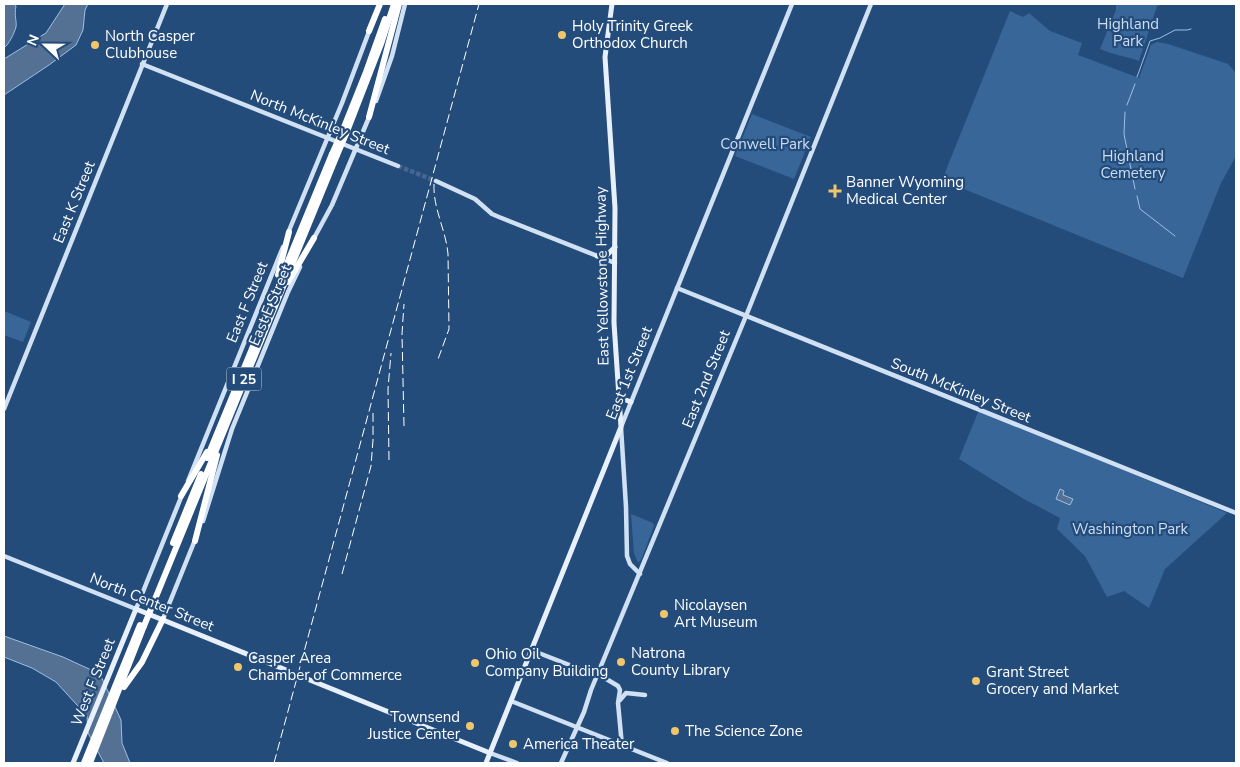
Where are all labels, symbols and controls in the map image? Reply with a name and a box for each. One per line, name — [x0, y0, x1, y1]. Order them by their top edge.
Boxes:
park label: Highland Park — [1097, 14, 1159, 51]
place label: Holy Trinity Greek Orthodox Church — [572, 16, 693, 53]
north arrow — [20, 20, 70, 70]
place label: North Casper Clubhouse — [105, 26, 196, 63]
marker: Holy Trinity Greek Orthodox Church — [556, 29, 568, 41]
text: N — [23, 32, 44, 49]
marker: North Casper Clubhouse — [89, 39, 101, 51]
street label: North McKinley Street — [247, 85, 393, 159]
park label: Conwell Park — [720, 134, 810, 154]
park label: Highland Cemetery — [1100, 146, 1166, 183]
street label: East K Street — [48, 157, 100, 246]
place label: Banner Wyoming Medical Center — [846, 172, 964, 209]
marker: Banner Wyoming Medical Center — [828, 184, 842, 198]
street label: East Yellowstone Highway — [590, 186, 614, 366]
street label: East F Street — [222, 258, 273, 346]
street label: East E Street — [244, 261, 296, 349]
street label: East 1st Street — [601, 323, 657, 423]
street label: East 2nd Street — [677, 326, 735, 431]
street label: South McKinley Street — [888, 353, 1035, 428]
road number: I 25 — [226, 368, 262, 390]
park label: Washington Park — [1072, 519, 1188, 539]
street label: North Center Street — [87, 568, 218, 636]
place label: Nicolaysen Art Museum — [674, 595, 758, 632]
marker: Nicolaysen Art Museum — [658, 608, 670, 620]
street label: West F Street — [66, 635, 120, 729]
place label: Natrona County Library — [631, 643, 730, 680]
place label: Ohio Oil Company Building — [485, 644, 608, 681]
place label: Casper Area Chamber of Commerce — [248, 648, 402, 685]
marker: Natrona County Library — [615, 656, 627, 668]
marker: Ohio Oil Company Building — [469, 657, 481, 669]
marker: Casper Area Chamber of Commerce — [232, 661, 244, 673]
place label: Grant Street Grocery and Market — [986, 662, 1119, 699]
marker: Grant Street Grocery and Market — [970, 675, 982, 687]
place label: Townsend Justice Center — [367, 707, 461, 744]
marker: Townsend Justice Center — [464, 720, 476, 732]
place label: The Science Zone — [685, 721, 803, 741]
marker: The Science Zone — [669, 725, 681, 737]
place label: America Theater — [523, 734, 635, 754]
marker: America Theater — [507, 738, 519, 750]

